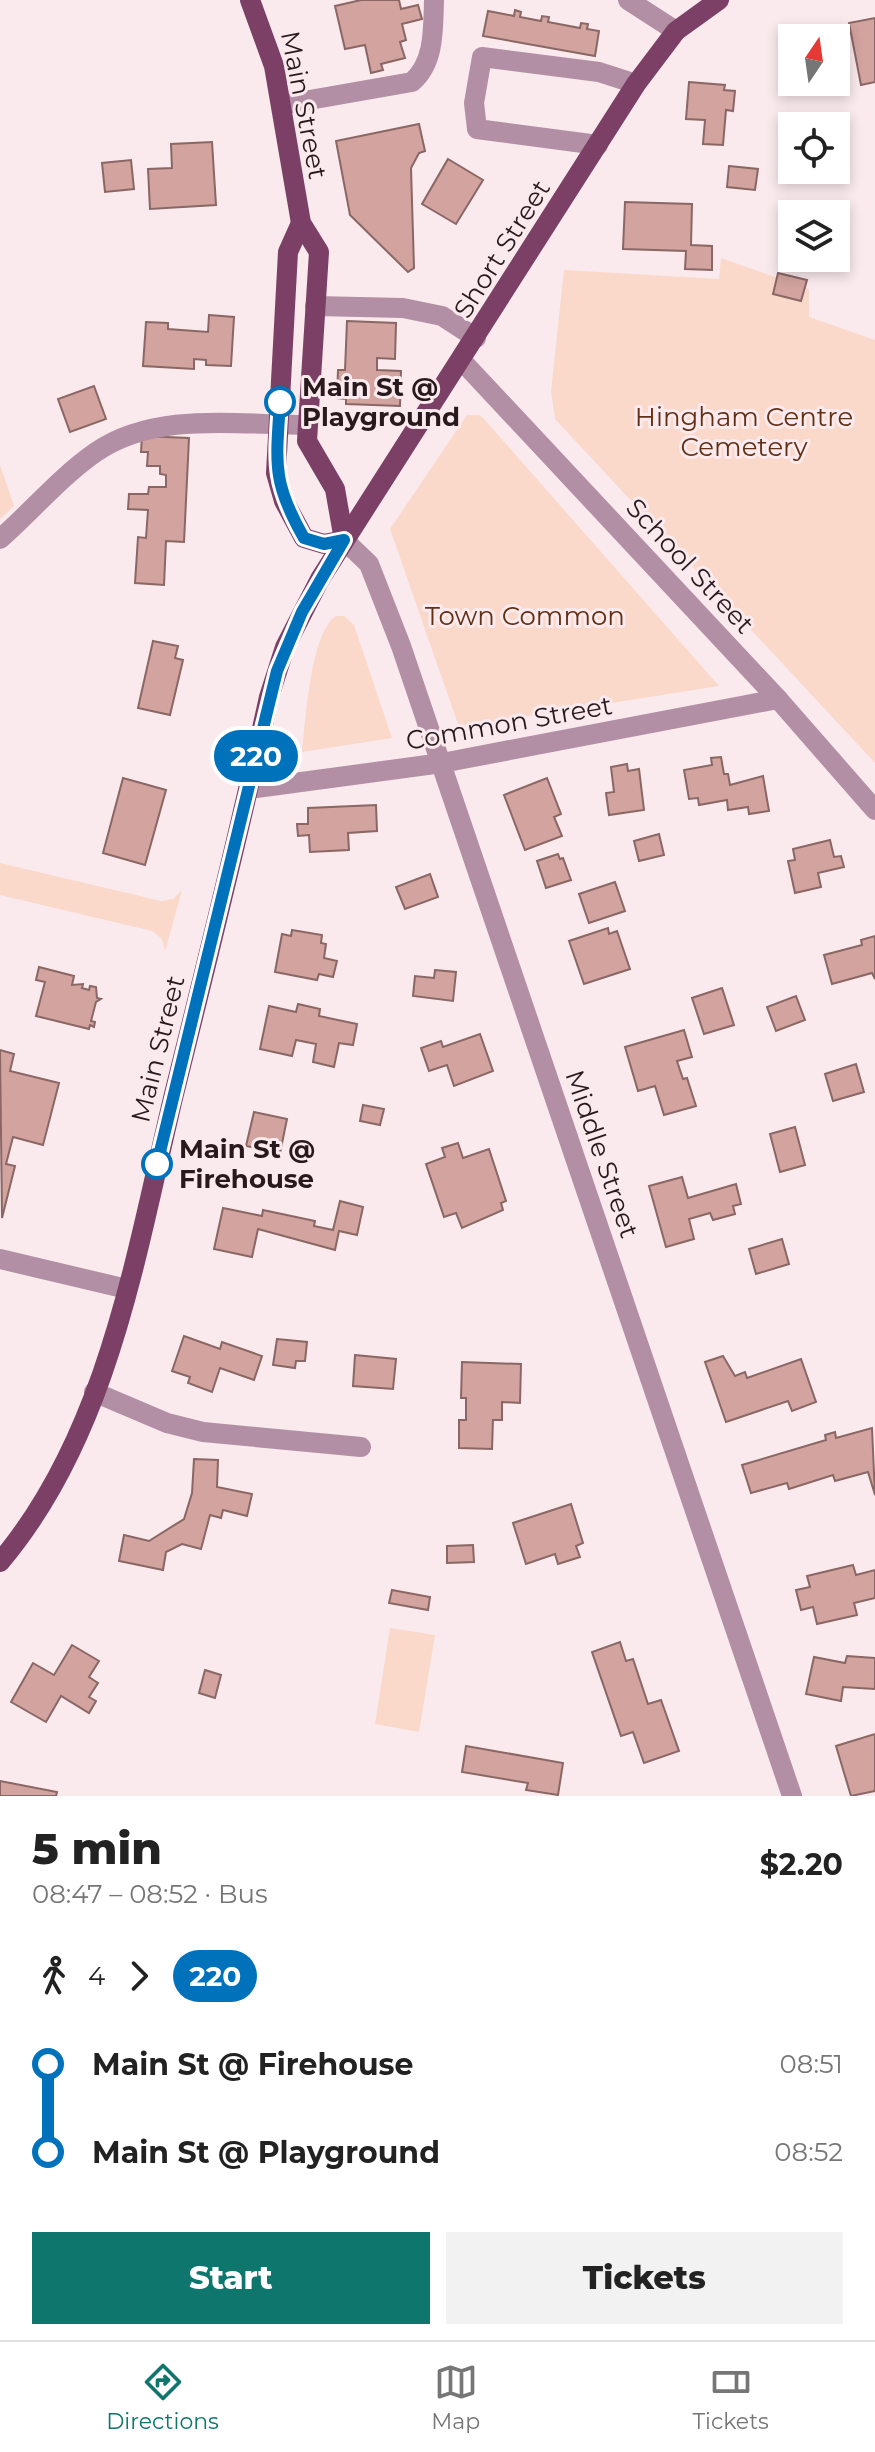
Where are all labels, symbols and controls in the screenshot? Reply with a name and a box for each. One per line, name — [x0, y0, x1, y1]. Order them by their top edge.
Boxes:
north arrow — [778, 24, 850, 96]
map controls — [778, 24, 850, 272]
street label: Main Street — [274, 28, 334, 182]
button: locate — [778, 112, 850, 184]
street label: Short Street — [447, 174, 557, 324]
button: layers — [778, 200, 850, 272]
place label: Main St @ Playground — [302, 371, 460, 433]
marker: Main St @ Playground — [265, 387, 295, 417]
park label: Hingham Centre Cemetery — [635, 401, 853, 463]
street label: School Street — [619, 492, 761, 640]
park label: Town Common — [425, 600, 625, 632]
street label: Common Street — [403, 689, 615, 757]
line badge: 220 — [210, 730, 302, 782]
text: 220 — [230, 739, 282, 773]
street label: Main Street — [124, 972, 192, 1126]
street label: Middle Street — [558, 1066, 646, 1242]
place label: Main St @ Firehouse — [179, 1133, 315, 1195]
marker: Main St @ Firehouse — [142, 1149, 172, 1179]
text: 5 min — [32, 1821, 162, 1875]
text: $2.20 — [760, 1846, 843, 1883]
text: 08:47 – 08:52 · Bus — [32, 1878, 268, 1910]
icon: walk — [32, 1954, 76, 1998]
icon: forward — [117, 1954, 161, 1998]
text: 220 — [189, 1959, 241, 1993]
text: 4 — [88, 1960, 105, 1992]
text: Main St @ Firehouse — [92, 2046, 413, 2083]
text: 08:51 — [780, 2048, 843, 2080]
text: Main St @ Playground — [92, 2134, 440, 2171]
text: 08:52 — [774, 2136, 843, 2168]
button: Start — [32, 2232, 430, 2324]
button: Tickets — [446, 2232, 843, 2324]
tab: Directions — [106, 2360, 219, 2435]
tab: Map — [431, 2360, 480, 2435]
tab: Tickets — [692, 2360, 769, 2435]

